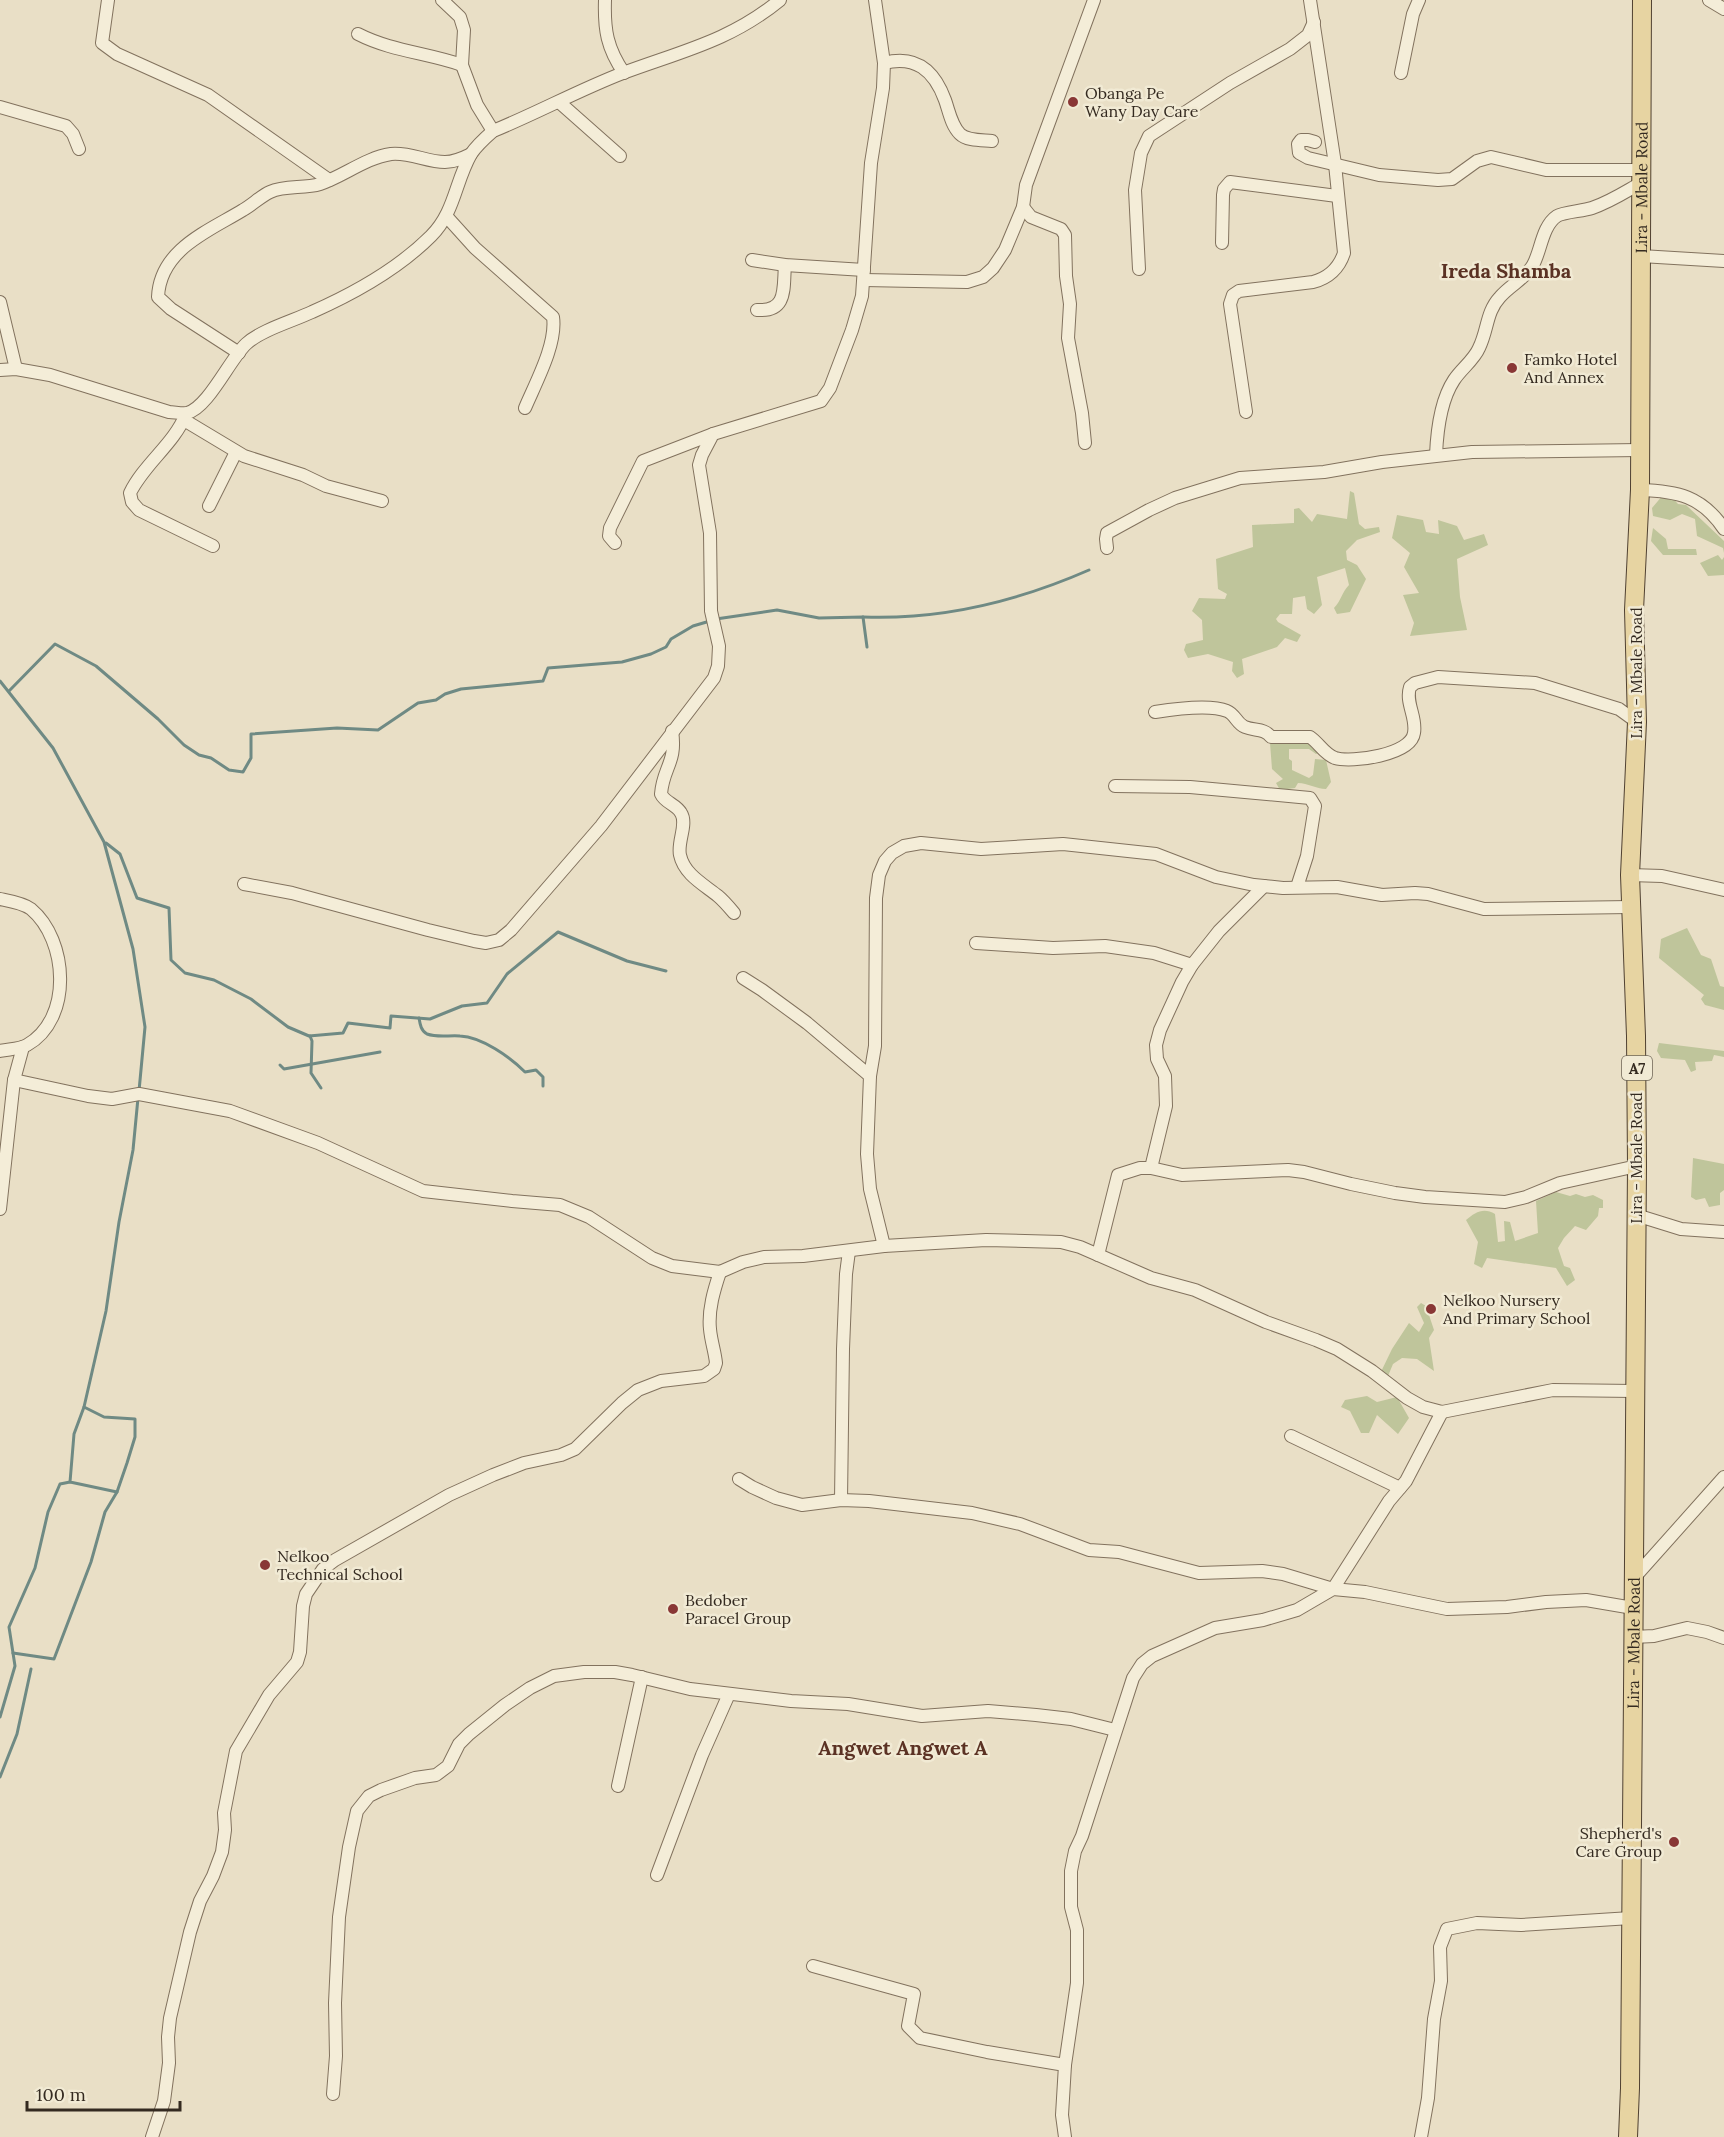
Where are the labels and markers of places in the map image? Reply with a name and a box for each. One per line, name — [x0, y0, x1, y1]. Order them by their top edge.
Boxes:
place label: Obanga Pe Wany Day Care — [1085, 83, 1199, 121]
marker: Obanga Pe Wany Day Care — [1066, 95, 1080, 109]
place label: Famko Hotel And Annex — [1523, 349, 1617, 387]
marker: Famko Hotel And Annex — [1505, 361, 1519, 375]
place label: Nelkoo Nursery And Primary School — [1442, 1290, 1590, 1328]
marker: Nelkoo Nursery And Primary School — [1424, 1302, 1438, 1316]
place label: Nelkoo Technical School — [277, 1546, 403, 1584]
marker: Nelkoo Technical School — [258, 1558, 272, 1572]
place label: Bedober Paracel Group — [685, 1590, 791, 1628]
marker: Bedober Paracel Group — [666, 1602, 680, 1616]
place label: Shepherd's Care Group — [1575, 1823, 1662, 1861]
marker: Shepherd's Care Group — [1667, 1835, 1681, 1849]

